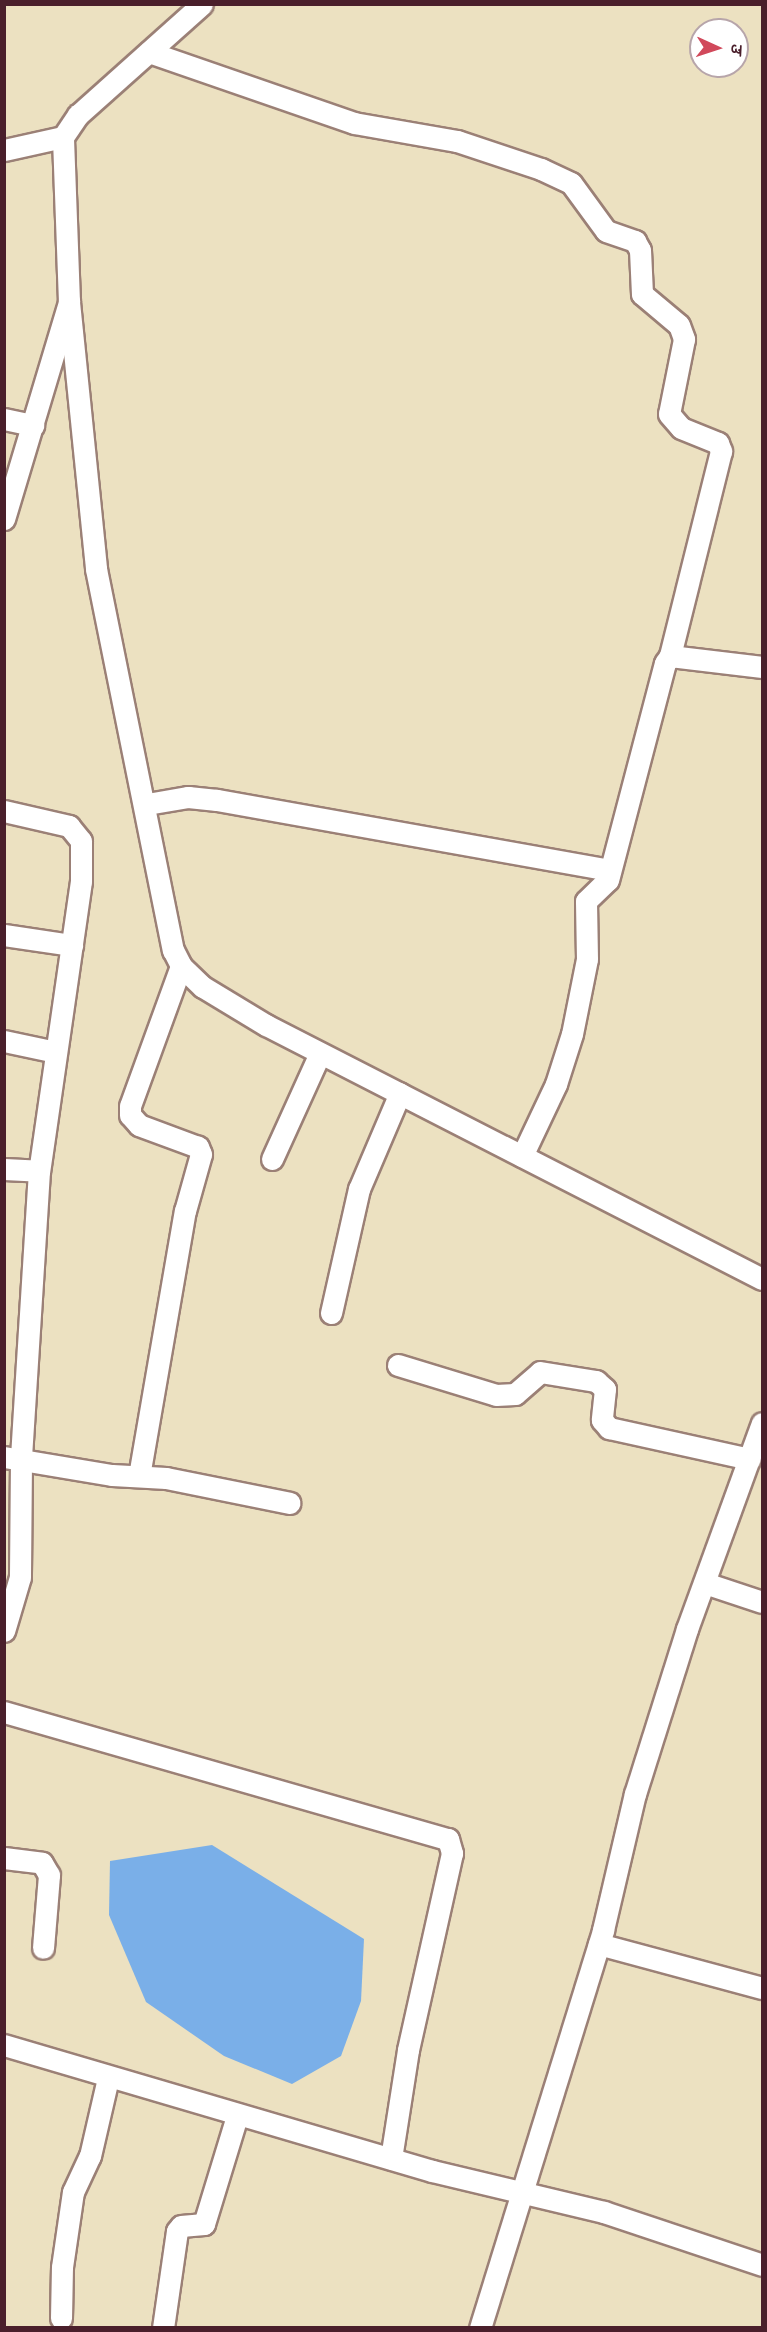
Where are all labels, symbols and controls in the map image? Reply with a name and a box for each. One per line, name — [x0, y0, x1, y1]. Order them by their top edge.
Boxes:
north arrow — [689, 18, 749, 78]
text: उ — [723, 43, 748, 55]

